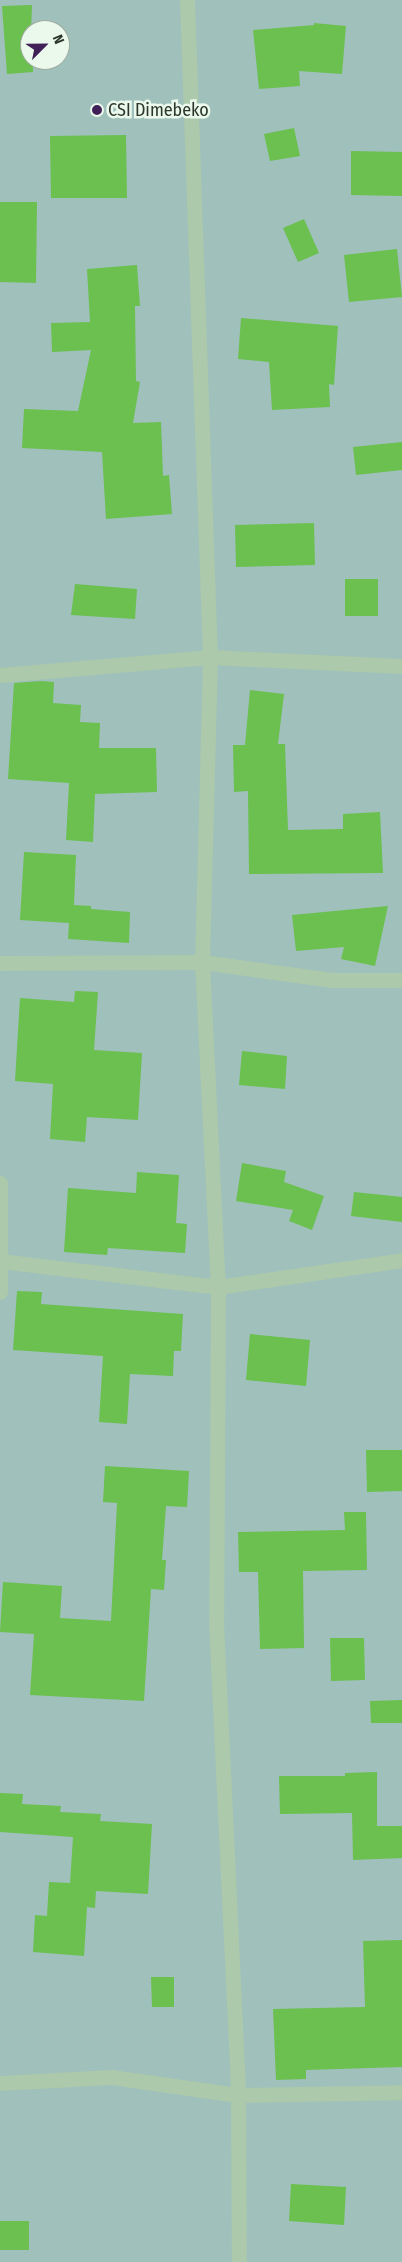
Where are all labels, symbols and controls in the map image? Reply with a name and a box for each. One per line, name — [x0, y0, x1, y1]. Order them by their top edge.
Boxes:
north arrow — [20, 20, 70, 70]
text: N — [49, 32, 68, 47]
place label: CSI Dimebeko — [108, 99, 209, 121]
marker: CSI Dimebeko — [90, 103, 104, 117]

